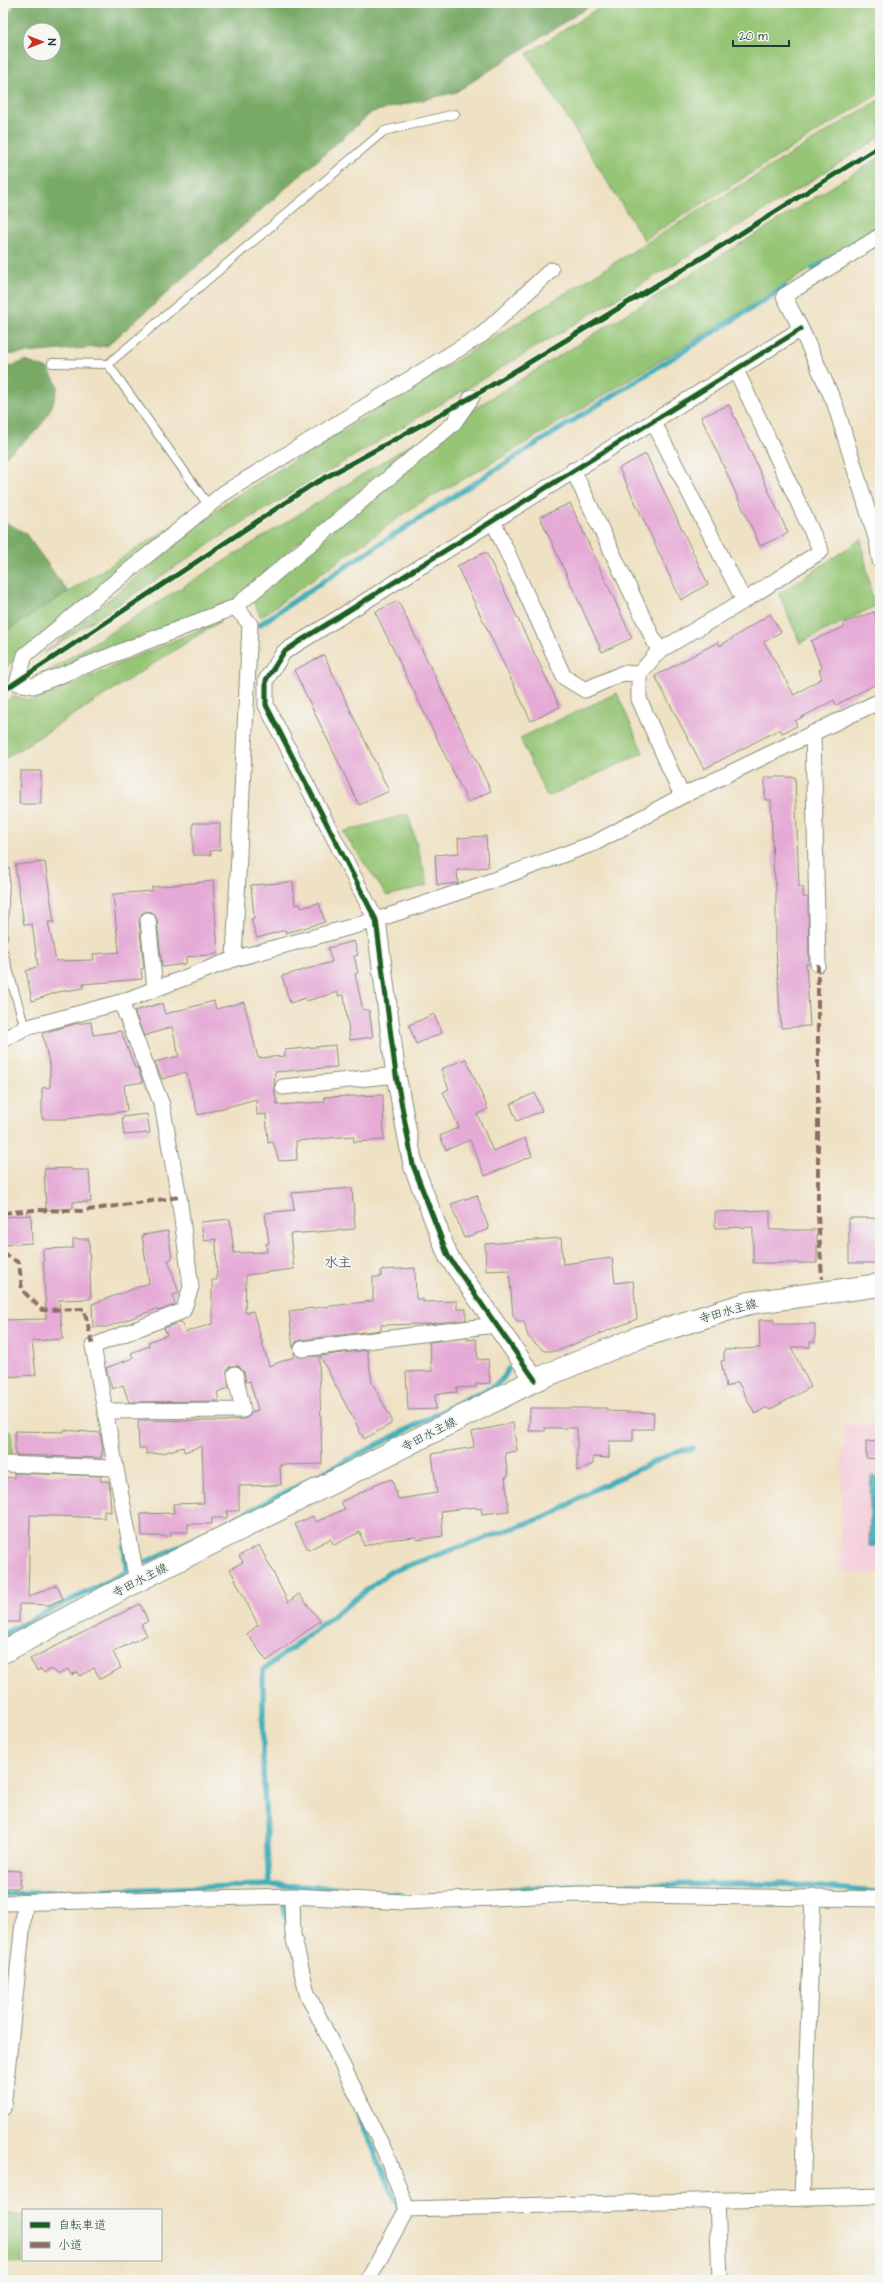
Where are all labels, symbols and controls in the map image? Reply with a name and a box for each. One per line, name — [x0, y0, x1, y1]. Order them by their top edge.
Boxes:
north arrow — [22, 22, 62, 62]
scale bar — [733, 22, 789, 48]
text: 20 m — [739, 28, 768, 45]
text: N — [44, 39, 59, 46]
district label: 水主 — [324, 1253, 352, 1273]
street label: 寺田水主線 — [697, 1295, 759, 1328]
street label: 寺田水主線 — [399, 1413, 460, 1456]
street label: 寺田水主線 — [110, 1559, 171, 1602]
legend — [22, 2209, 162, 2261]
text: 自転車道 — [58, 2217, 106, 2234]
text: 小道 — [58, 2237, 82, 2254]

